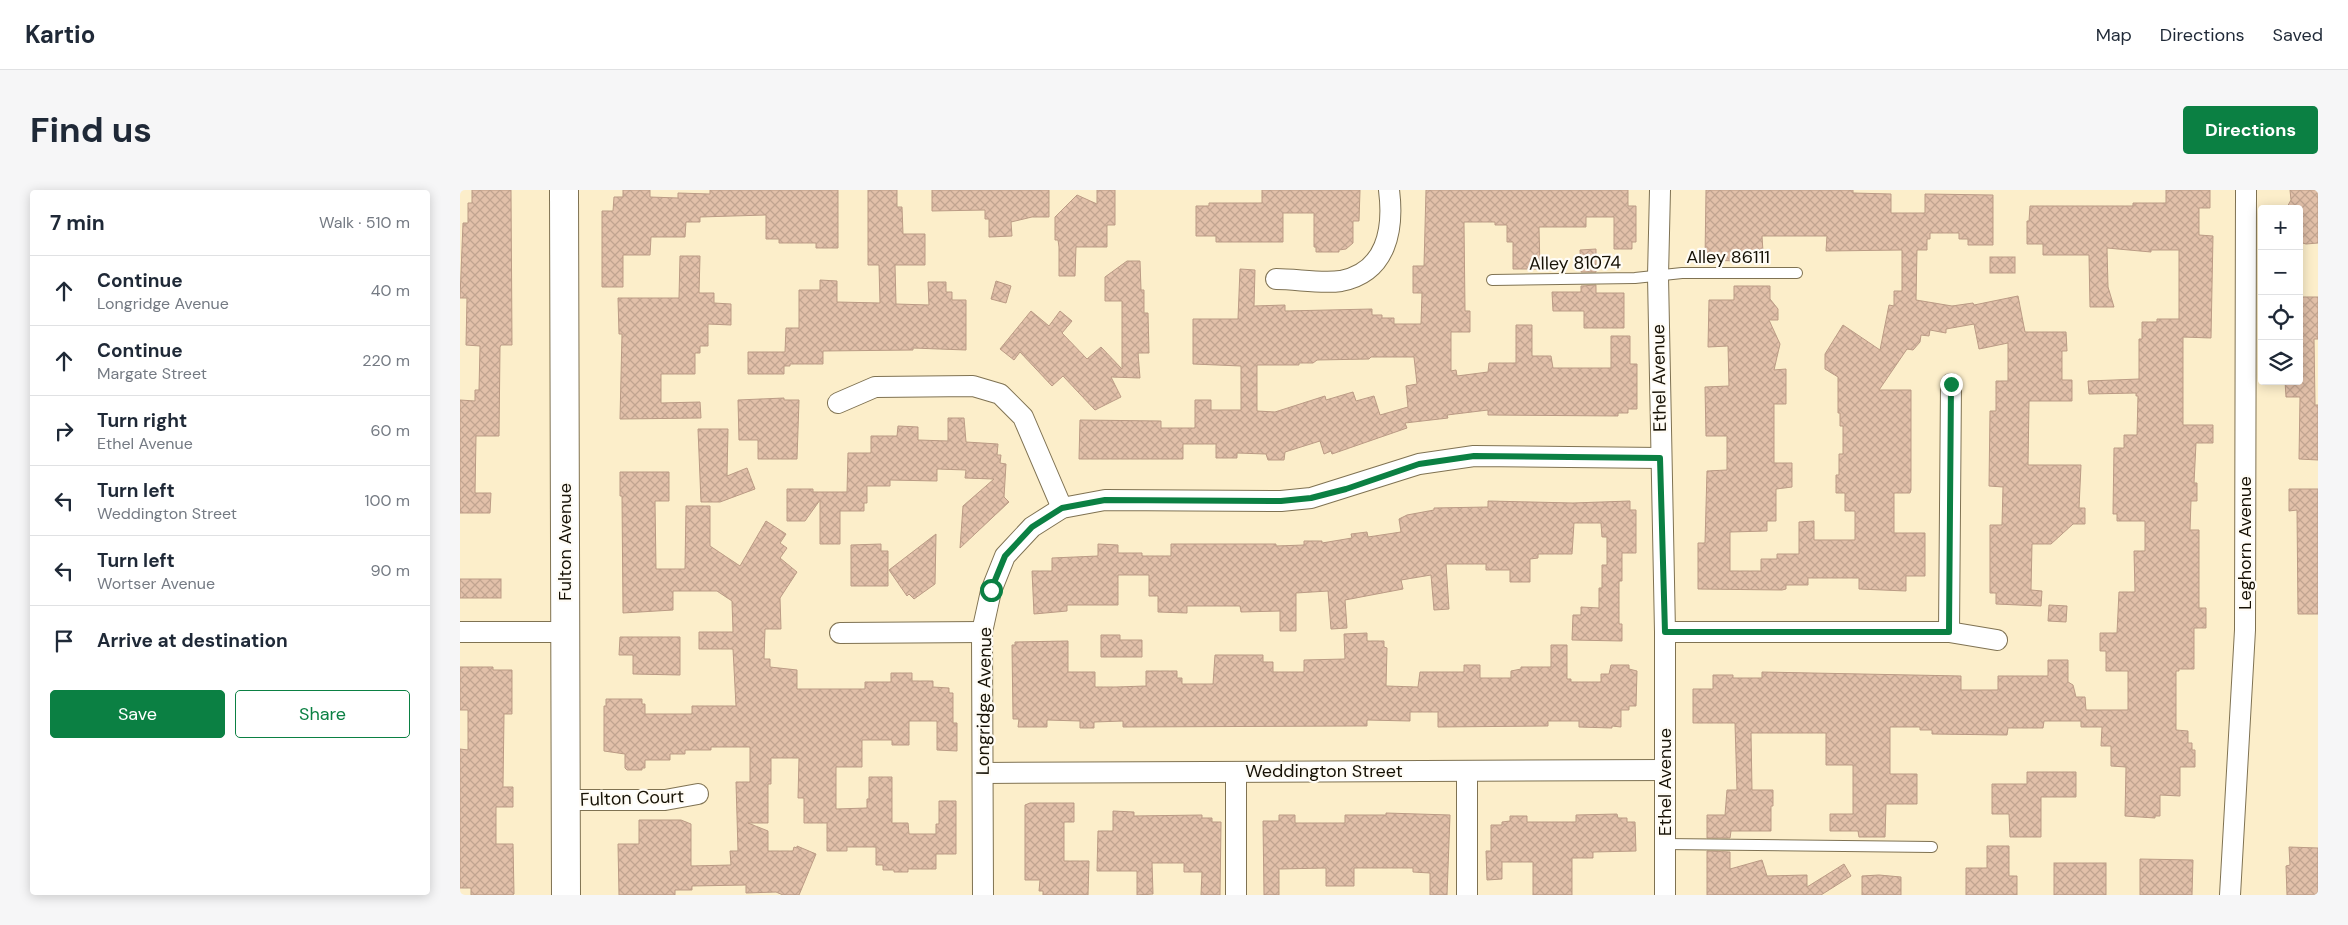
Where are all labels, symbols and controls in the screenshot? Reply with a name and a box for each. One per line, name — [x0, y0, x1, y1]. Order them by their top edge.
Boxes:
text: Kartio — [25, 19, 95, 50]
text: Map — [2096, 23, 2132, 47]
text: Directions — [2160, 23, 2245, 47]
text: Saved — [2273, 23, 2323, 47]
button: Directions — [2183, 106, 2318, 154]
text: Find us — [30, 107, 152, 153]
map controls — [2258, 205, 2303, 385]
button: + — [2258, 205, 2303, 250]
text: 7 min — [50, 209, 105, 237]
text: Walk · 510 m — [319, 212, 410, 233]
street label: Alley 86111 — [1686, 245, 1770, 269]
street label: Alley 81074 — [1529, 250, 1621, 276]
button: − — [2258, 250, 2303, 295]
text: Continue — [97, 268, 183, 293]
icon: ahead — [50, 277, 78, 305]
text: 40 m — [371, 280, 410, 301]
text: Longridge Avenue — [97, 293, 229, 314]
button: locate — [2258, 295, 2303, 340]
street label: Ethel Avenue — [1646, 324, 1672, 432]
text: Continue — [97, 338, 183, 363]
button: layers — [2258, 340, 2303, 385]
icon: ahead — [50, 347, 78, 375]
text: 220 m — [362, 350, 410, 371]
text: Margate Street — [97, 363, 207, 384]
route end — [1940, 373, 1963, 396]
text: Turn right — [97, 408, 187, 433]
icon: right — [50, 417, 78, 445]
text: 60 m — [370, 420, 410, 441]
text: Ethel Avenue — [97, 433, 193, 454]
street label: Leghorn Avenue — [2233, 476, 2257, 610]
text: Turn left — [97, 478, 175, 503]
street label: Fulton Avenue — [553, 483, 577, 601]
icon: left — [50, 487, 78, 515]
text: 100 m — [365, 490, 410, 511]
text: Weddington Street — [97, 503, 237, 524]
text: Turn left — [97, 548, 175, 573]
icon: left — [50, 557, 78, 585]
text: 90 m — [370, 560, 410, 581]
text: Wortser Avenue — [97, 573, 215, 594]
route start — [980, 579, 1003, 602]
icon: arrive — [50, 627, 78, 655]
street label: Longridge Avenue — [971, 627, 997, 775]
text: Arrive at destination — [97, 628, 288, 653]
button: Save — [50, 690, 225, 738]
button: Share — [235, 690, 410, 738]
street label: Ethel Avenue — [1653, 728, 1677, 836]
street label: Weddington Street — [1245, 759, 1403, 783]
street label: Fulton Court — [580, 784, 684, 812]

